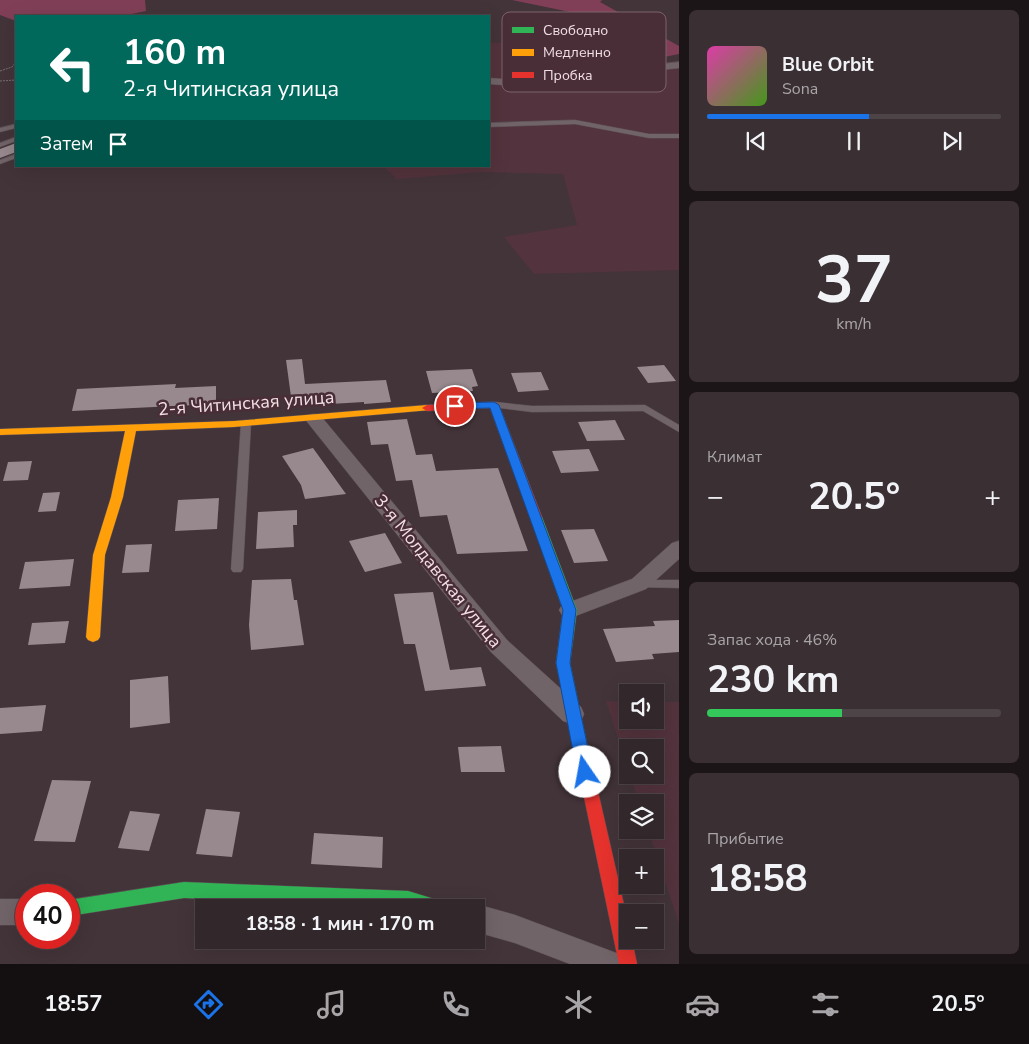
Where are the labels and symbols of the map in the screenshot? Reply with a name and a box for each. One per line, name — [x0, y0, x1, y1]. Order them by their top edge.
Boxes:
legend — [502, 12, 666, 92]
text: Свободно — [543, 21, 608, 40]
text: Медленно — [543, 43, 611, 62]
text: Пробка — [543, 66, 593, 85]
street label: 2-я Читинская улица — [157, 385, 335, 421]
pin — [434, 385, 476, 427]
street label: 3-я Молдавская улица — [369, 489, 507, 653]
position arrow — [558, 745, 610, 797]
speed limit sign: 40 — [15, 884, 80, 949]

